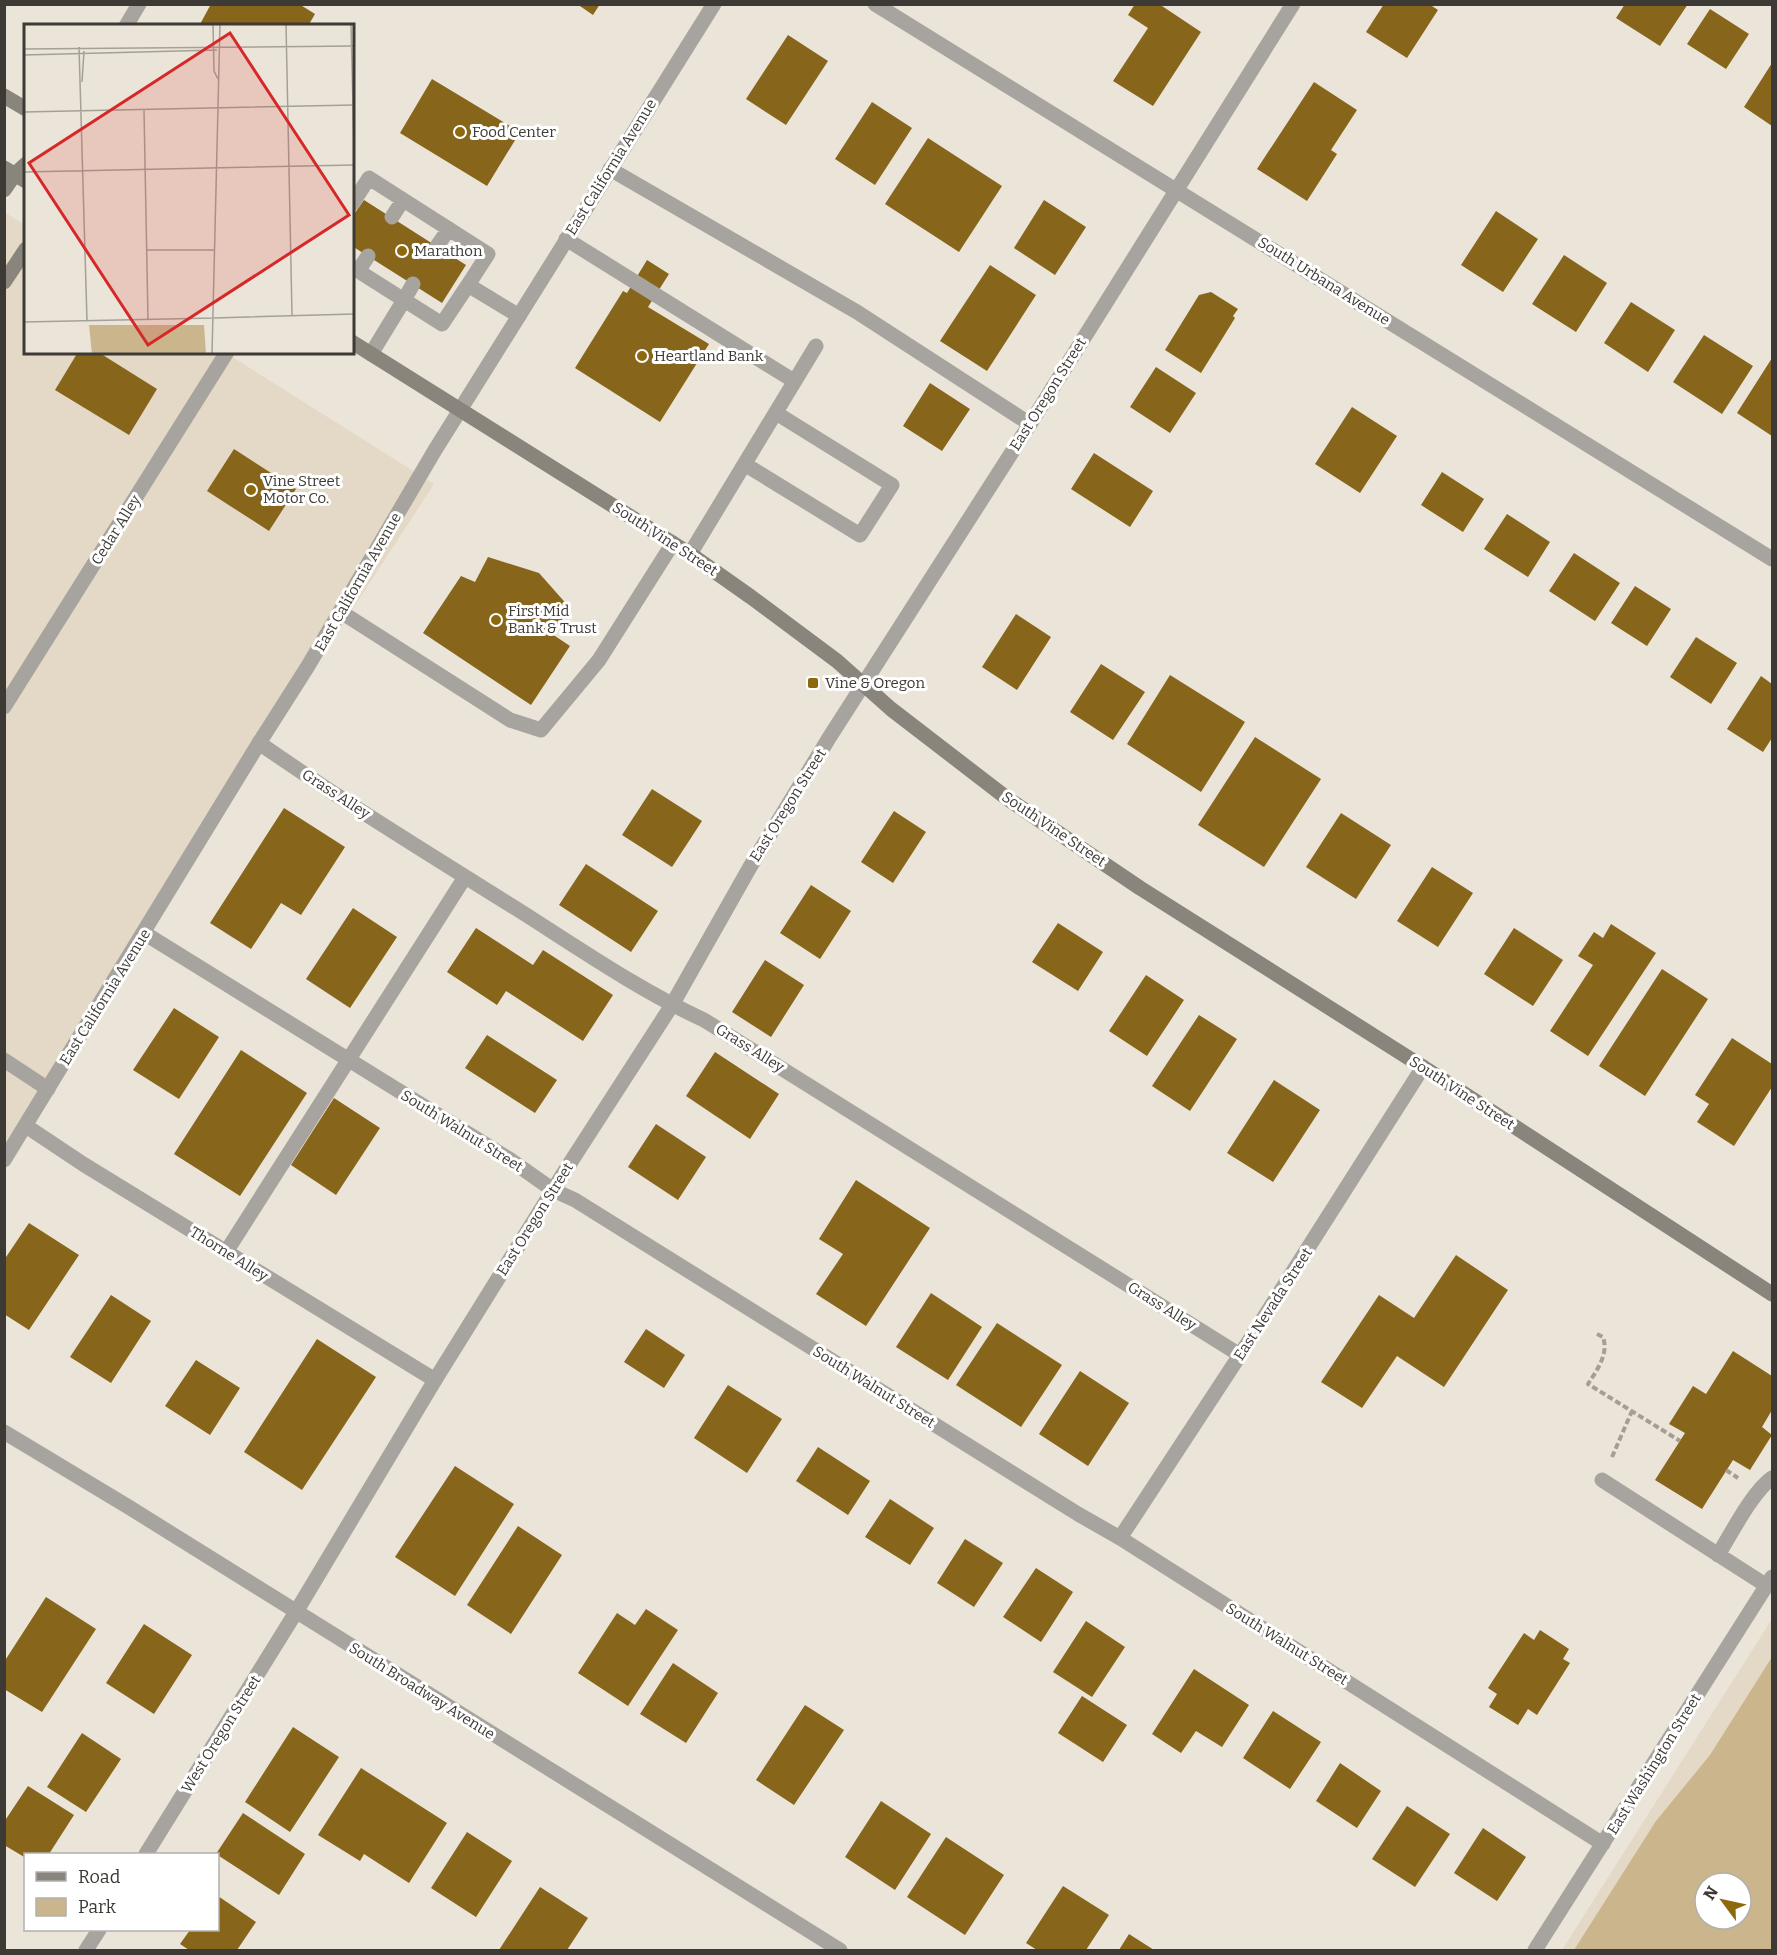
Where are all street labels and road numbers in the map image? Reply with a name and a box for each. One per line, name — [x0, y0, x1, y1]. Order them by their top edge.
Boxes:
street label: East California Avenue — [562, 96, 660, 238]
street label: South Urbana Avenue — [1255, 233, 1393, 329]
street label: East Oregon Street — [1006, 334, 1090, 454]
street label: Cedar Alley — [87, 492, 145, 568]
street label: South Vine Street — [609, 498, 721, 580]
street label: East California Avenue — [311, 509, 405, 655]
street label: East Oregon Street — [746, 745, 830, 865]
street label: Grass Alley — [299, 765, 374, 823]
street label: South Vine Street — [999, 788, 1110, 871]
street label: East California Avenue — [56, 926, 154, 1068]
street label: Grass Alley — [712, 1020, 788, 1076]
street label: South Vine Street — [1406, 1052, 1518, 1134]
street label: South Walnut Street — [398, 1086, 527, 1176]
street label: East Oregon Street — [493, 1159, 577, 1279]
street label: Thorne Alley — [187, 1223, 271, 1285]
street label: East Nevada Street — [1230, 1244, 1316, 1364]
street label: Grass Alley — [1124, 1278, 1200, 1334]
street label: South Walnut Street — [810, 1342, 939, 1432]
street label: South Walnut Street — [1223, 1599, 1352, 1689]
street label: South Broadway Avenue — [346, 1639, 498, 1743]
street label: West Oregon Street — [178, 1671, 265, 1796]
street label: East Washington Street — [1603, 1690, 1705, 1838]

